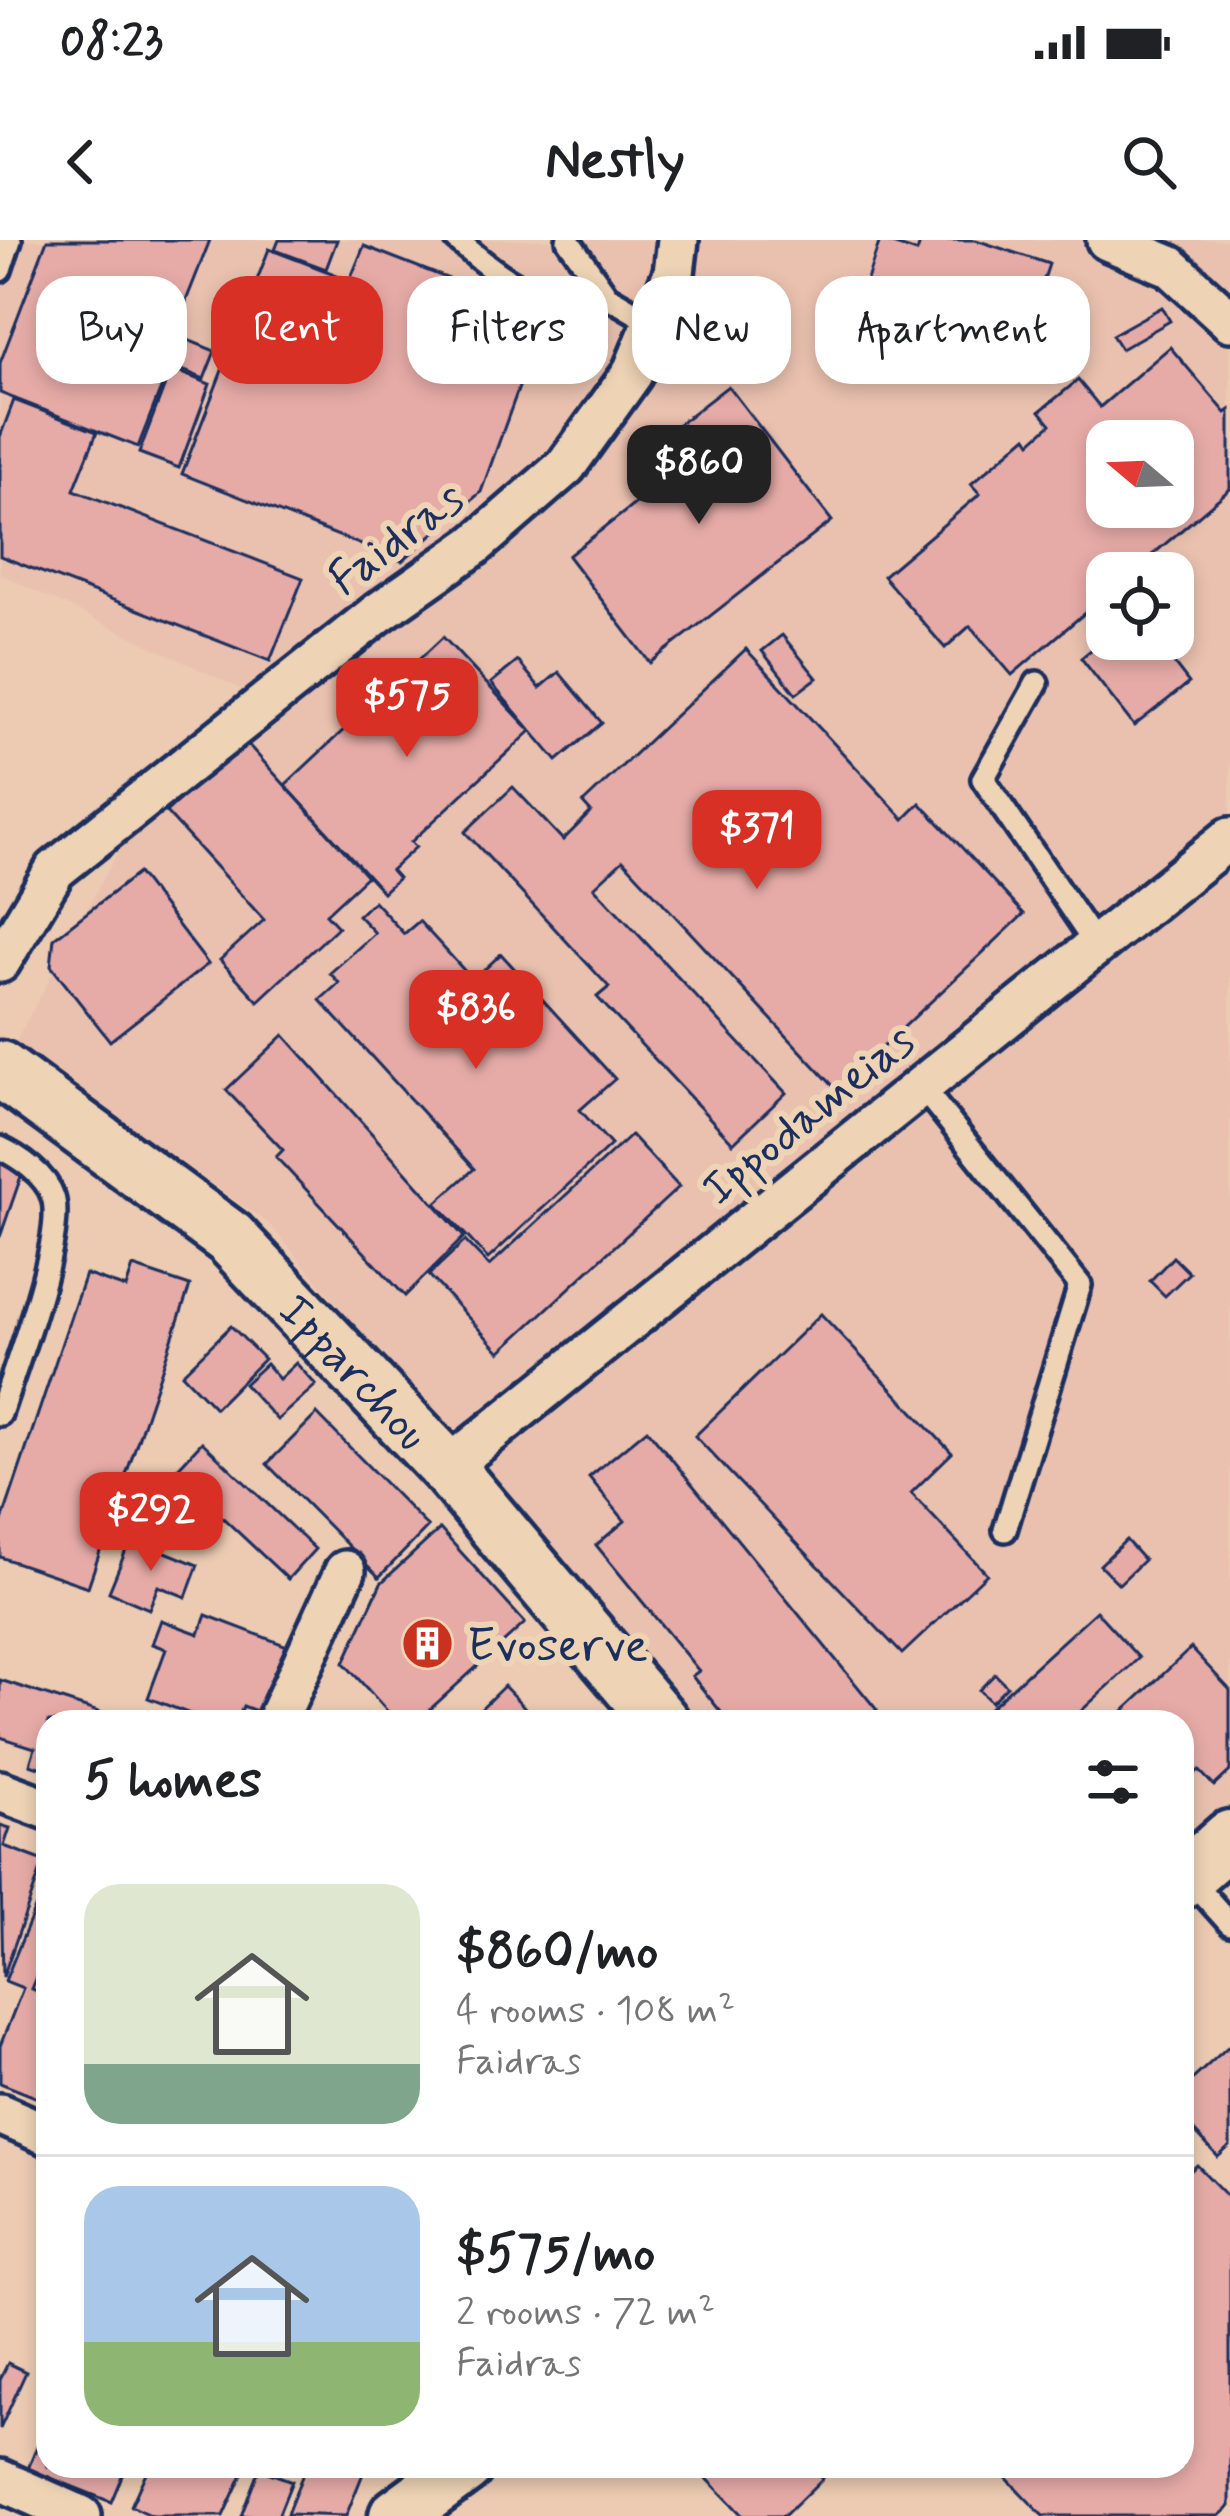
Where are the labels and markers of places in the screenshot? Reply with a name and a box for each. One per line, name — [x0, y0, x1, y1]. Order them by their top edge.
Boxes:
pin: $860 — [628, 425, 770, 527]
pin: $575 — [336, 658, 478, 760]
pin: $371 — [686, 790, 828, 892]
pin: $836 — [405, 970, 547, 1072]
pin: $292 — [80, 1472, 222, 1574]
building icon: Evoserve — [400, 1615, 456, 1671]
place label: Evoserve — [467, 1615, 648, 1678]

